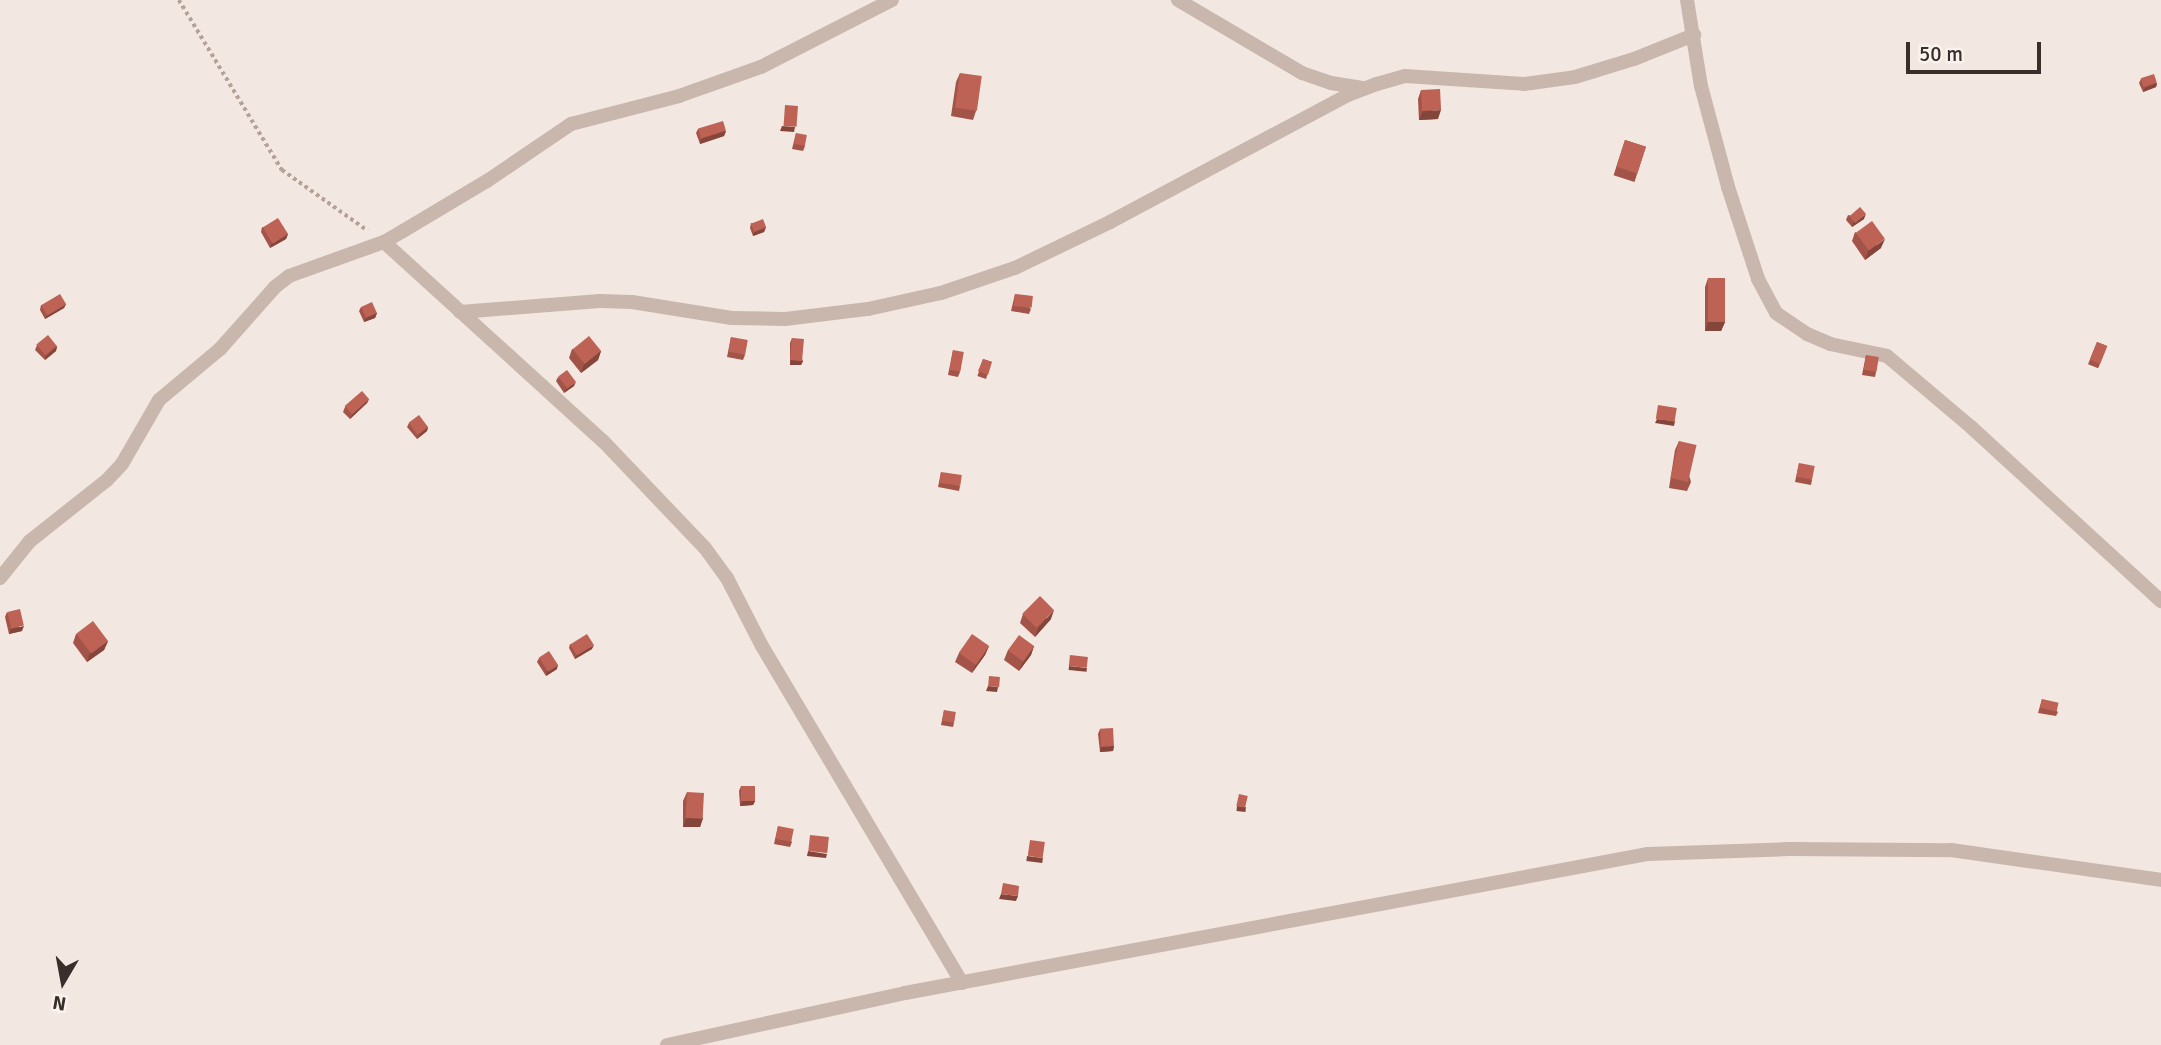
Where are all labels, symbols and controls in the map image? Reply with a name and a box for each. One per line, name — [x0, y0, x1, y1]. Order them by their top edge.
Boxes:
scale bar — [1909, 28, 2044, 72]
text: 50 m — [1919, 41, 1963, 67]
north arrow — [28, 947, 98, 1017]
text: N — [51, 990, 68, 1016]

